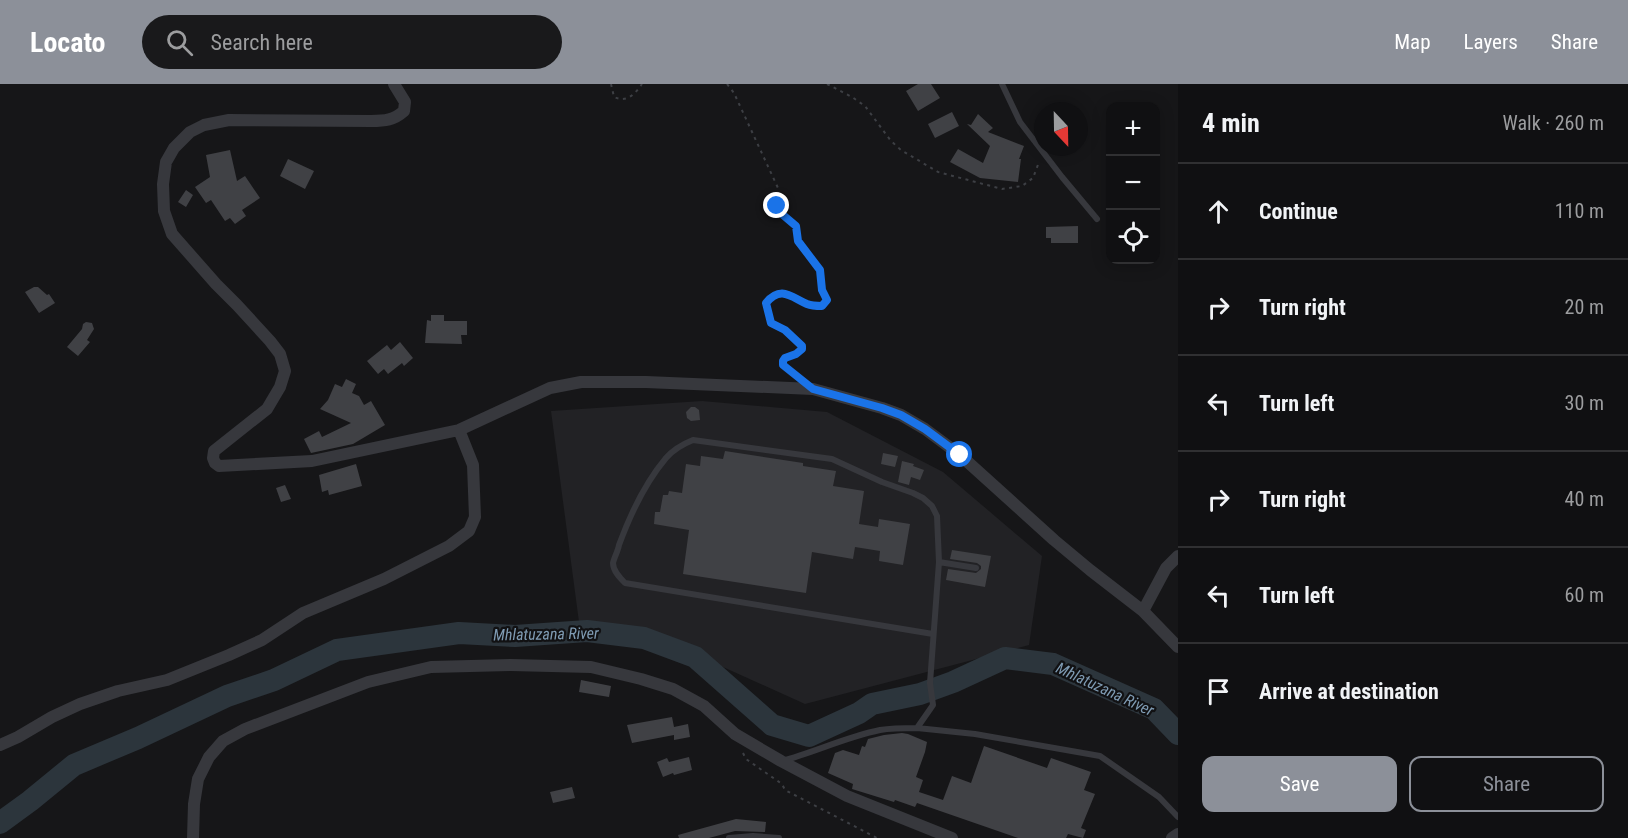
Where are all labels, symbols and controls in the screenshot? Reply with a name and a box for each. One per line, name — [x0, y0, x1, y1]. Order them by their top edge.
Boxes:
search box — [142, 15, 562, 69]
text: Locato — [30, 26, 106, 59]
icon: search — [163, 26, 196, 59]
text: Search here — [211, 30, 313, 55]
text: Map — [1394, 30, 1431, 54]
text: Layers — [1464, 30, 1518, 54]
text: Share — [1551, 30, 1598, 54]
north arrow — [1034, 102, 1088, 156]
map controls — [1106, 102, 1160, 264]
button: + — [1106, 102, 1160, 156]
text: 4 min — [1202, 108, 1260, 138]
text: Walk · 260 m — [1503, 111, 1604, 135]
button: − — [1106, 156, 1160, 210]
route end — [763, 192, 789, 218]
icon: ahead — [1202, 195, 1235, 228]
text: Continue — [1259, 199, 1338, 224]
text: 110 m — [1555, 199, 1604, 223]
button: locate — [1106, 210, 1160, 264]
icon: right — [1202, 291, 1235, 324]
text: Turn right — [1259, 295, 1346, 320]
text: 20 m — [1565, 295, 1604, 319]
icon: left — [1202, 387, 1235, 420]
text: Turn left — [1259, 391, 1334, 416]
text: 30 m — [1565, 391, 1604, 415]
route start — [946, 441, 972, 467]
icon: right — [1202, 483, 1235, 516]
text: Turn right — [1259, 487, 1346, 512]
text: 40 m — [1565, 487, 1604, 511]
icon: left — [1202, 579, 1235, 612]
text: Turn left — [1259, 583, 1334, 608]
text: 60 m — [1565, 583, 1604, 607]
water label: Mhlatuzana River — [493, 624, 600, 644]
water label: Mhlatuzana River — [1053, 658, 1158, 720]
icon: arrive — [1202, 675, 1235, 708]
text: Arrive at destination — [1259, 679, 1439, 704]
button: Save — [1202, 756, 1397, 812]
button: Share — [1409, 756, 1604, 812]

